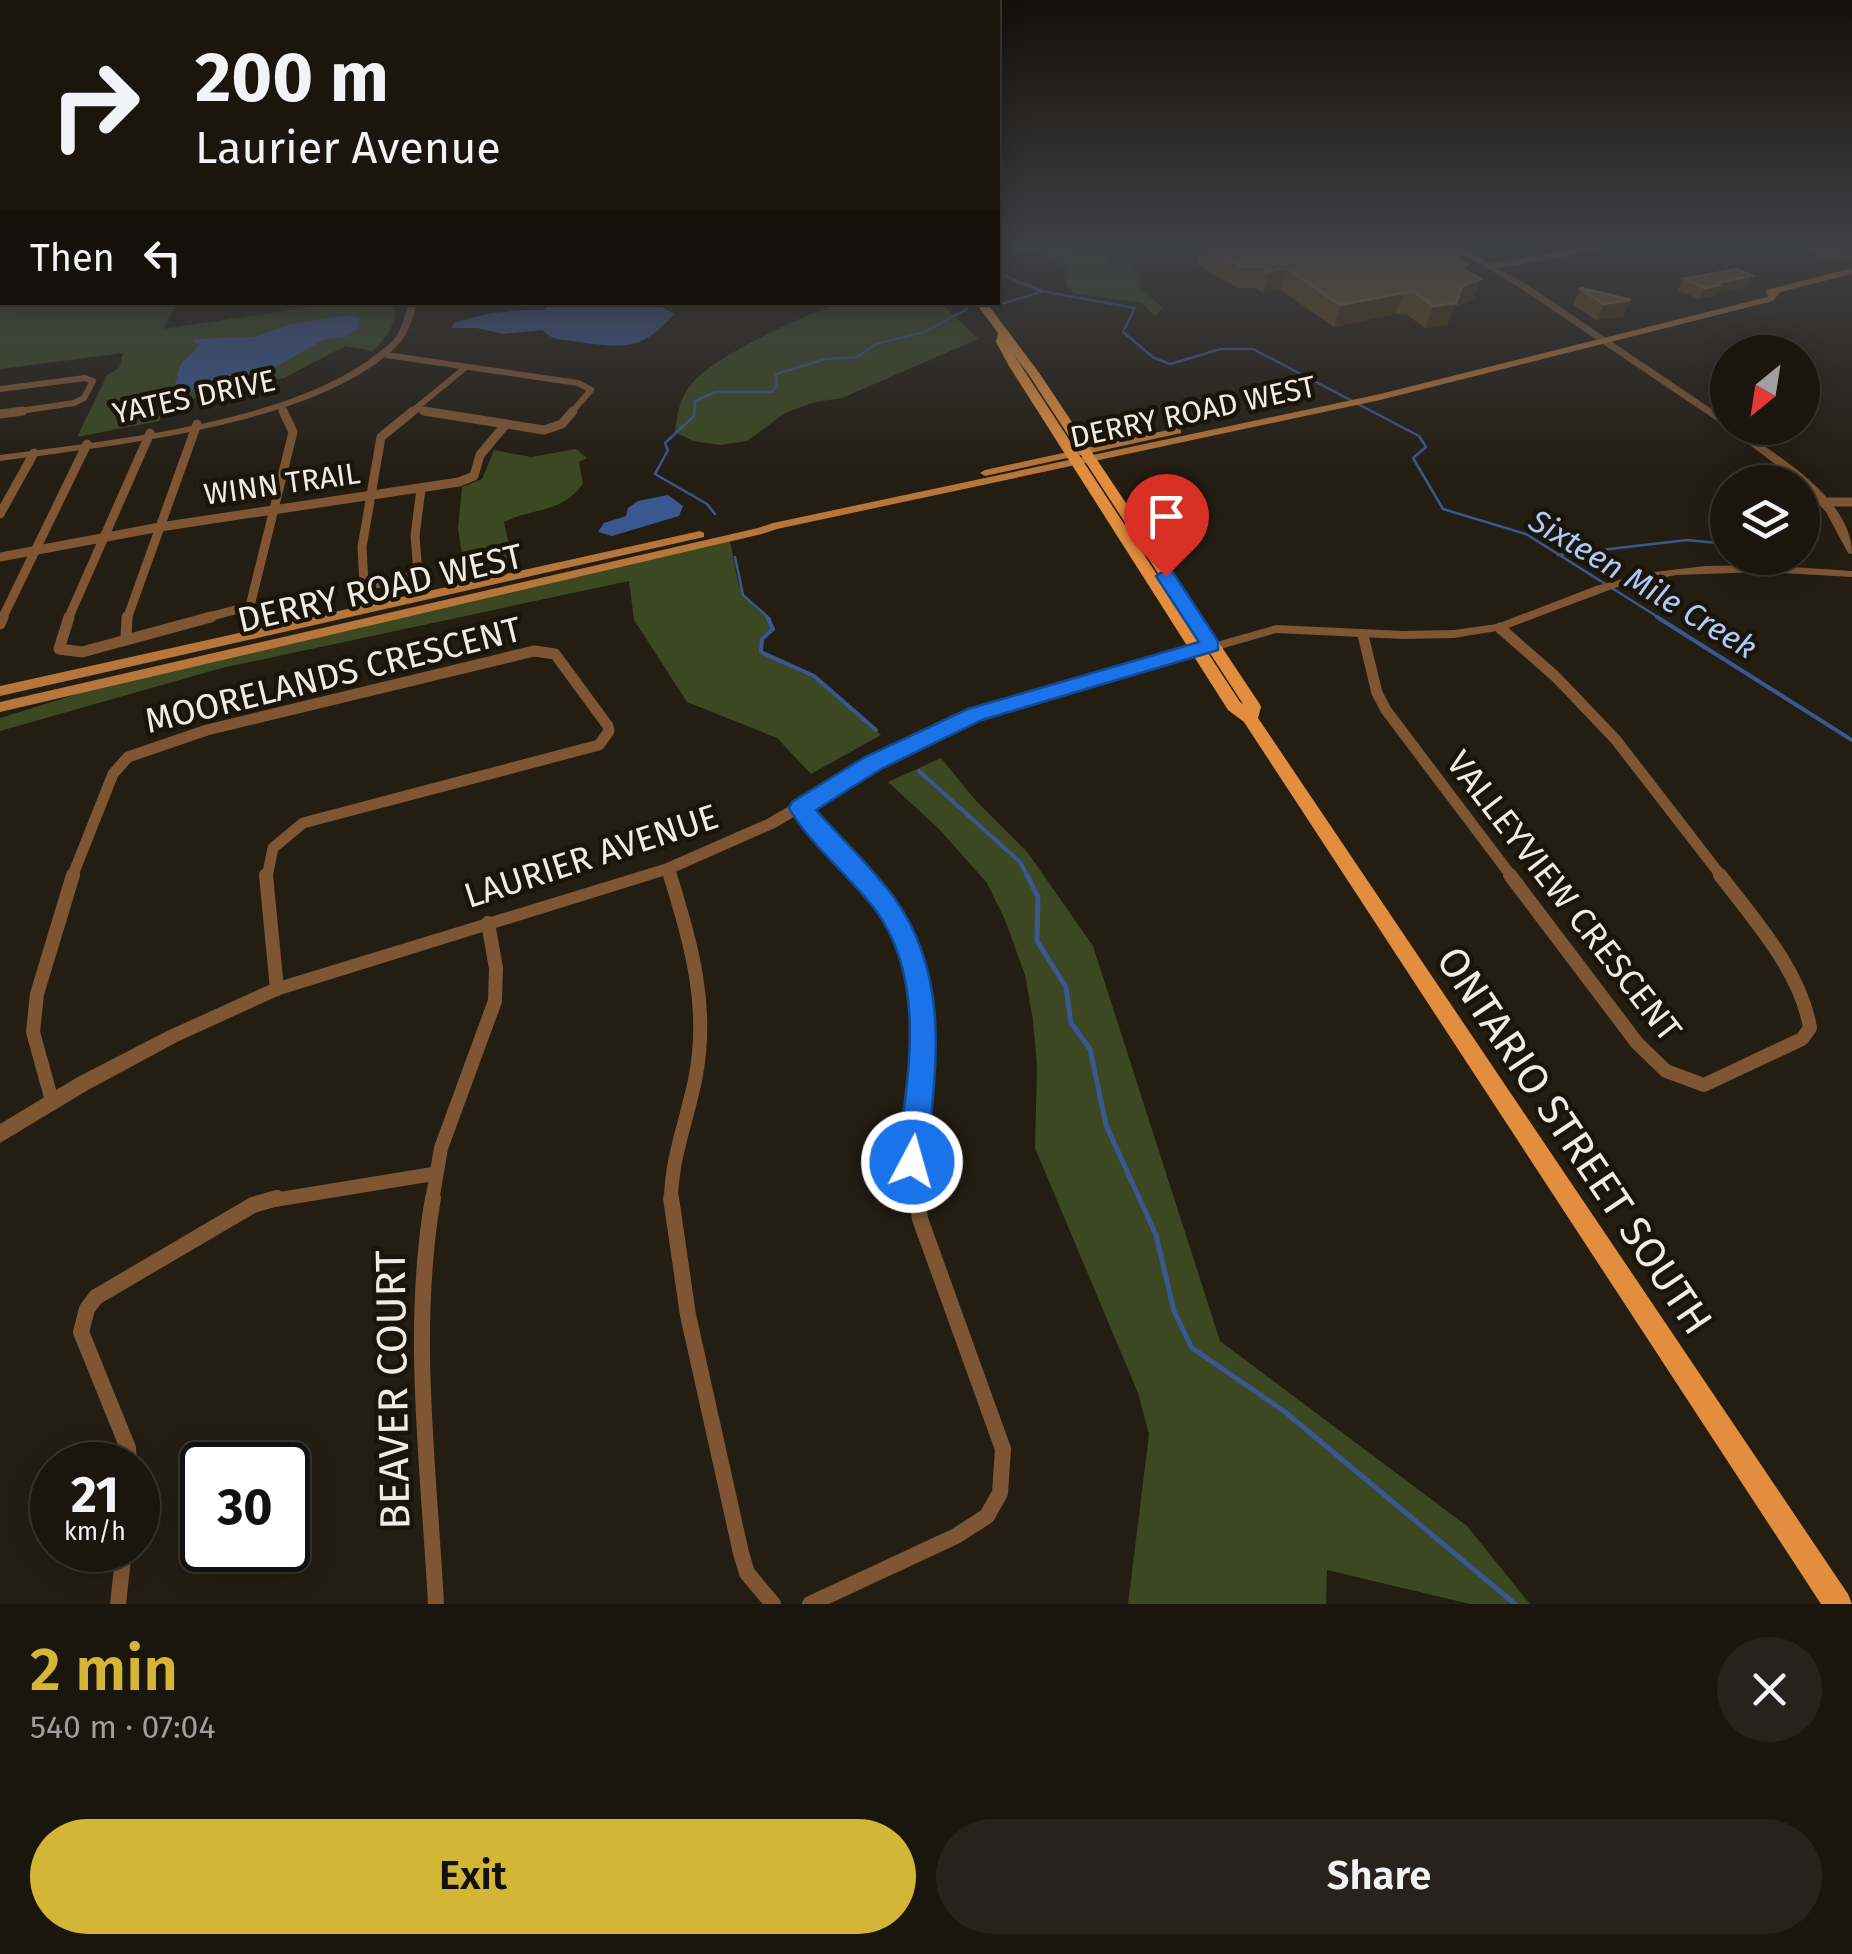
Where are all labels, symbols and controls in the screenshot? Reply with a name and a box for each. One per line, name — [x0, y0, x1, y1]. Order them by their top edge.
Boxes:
text: 200 m — [195, 36, 389, 120]
icon: right — [30, 40, 160, 170]
text: Laurier Avenue — [195, 121, 501, 175]
icon: left — [135, 230, 190, 285]
text: Then — [30, 235, 115, 281]
north arrow — [1710, 335, 1820, 445]
map controls — [1710, 335, 1820, 575]
street label: YATES DRIVE — [109, 362, 279, 432]
street label: DERRY ROAD WEST — [1067, 368, 1319, 456]
street label: WINN TRAIL — [202, 455, 362, 513]
button: layers — [1710, 465, 1820, 575]
pin — [1124, 474, 1209, 577]
icon: arrive — [1139, 489, 1194, 544]
water label: Sixteen Mile Creek — [1522, 501, 1764, 667]
street label: DERRY ROAD WEST — [233, 535, 527, 641]
street label: MOORELANDS CRESCENT — [141, 608, 525, 742]
street label: VALLEYVIEW CRESCENT — [1438, 742, 1690, 1050]
street label: LAURIER AVENUE — [459, 795, 723, 917]
street label: ONTARIO STREET SOUTH — [1426, 937, 1722, 1344]
position arrow — [860, 1110, 964, 1214]
street label: BEAVER COURT — [366, 1249, 420, 1530]
speed limit sign: 30 — [180, 1442, 310, 1572]
text: 21 — [71, 1465, 119, 1525]
text: km/h — [64, 1517, 126, 1547]
text: 2 min — [30, 1634, 178, 1706]
button: close — [1717, 1637, 1822, 1742]
text: 540 m · 07:04 — [30, 1708, 215, 1746]
button: Exit — [30, 1819, 916, 1934]
button: Share — [936, 1819, 1822, 1934]

